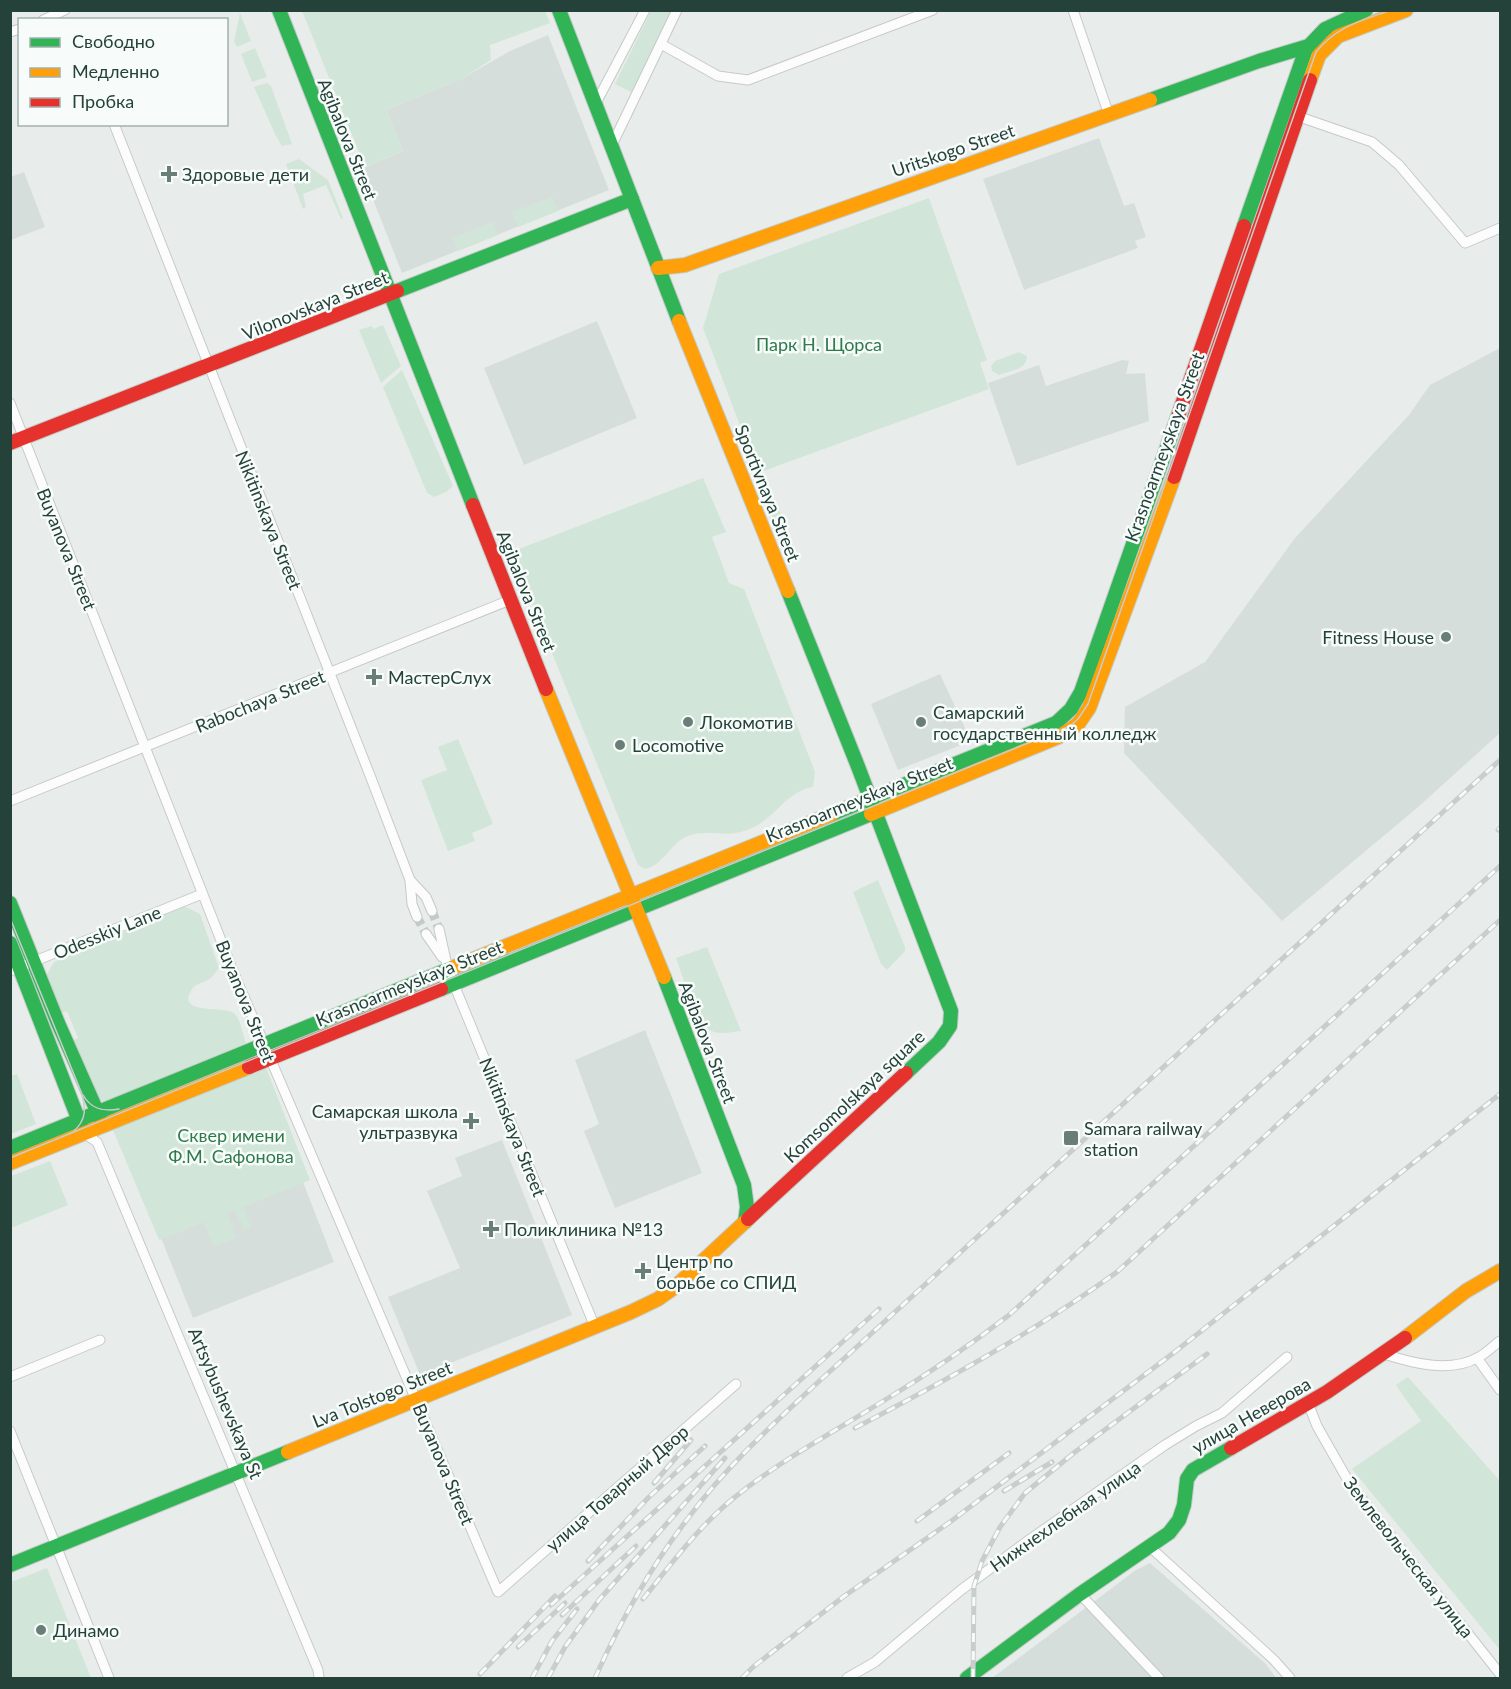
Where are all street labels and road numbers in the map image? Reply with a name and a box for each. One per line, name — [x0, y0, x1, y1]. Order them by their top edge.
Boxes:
street label: Agibalova Street — [314, 75, 383, 203]
street label: Uritskogo Street — [889, 119, 1018, 181]
street label: Vilonovskaya Street — [239, 265, 392, 344]
street label: Krasnoarmeyskaya Street — [1120, 349, 1209, 545]
street label: Sportivnaya Street — [731, 421, 806, 565]
street label: Nikitinskaya Street — [231, 447, 307, 593]
street label: Buyanova Street — [33, 485, 102, 614]
street label: Agibalova Street — [493, 527, 562, 655]
street label: Rabochaya Street — [192, 665, 329, 737]
street label: Krasnoarmeyskaya Street — [762, 751, 956, 847]
street label: Odesskiy Lane — [50, 900, 164, 964]
street label: Krasnoarmeyskaya Street — [312, 935, 506, 1031]
street label: Buyanova Street — [212, 937, 281, 1066]
street label: Agibalova Street — [675, 978, 742, 1107]
street label: Komsomolskaya square — [779, 1025, 929, 1167]
street label: Nikitinskaya Street — [475, 1054, 551, 1200]
street label: Artsybushevskaya St — [184, 1324, 268, 1483]
street label: Lva Tolstogo Street — [309, 1356, 455, 1432]
street label: улица Неверова — [1188, 1372, 1314, 1458]
street label: Buyanova Street — [409, 1400, 480, 1528]
street label: улица Товарный Двор — [541, 1420, 693, 1556]
street label: Нижнехлебная улица — [985, 1456, 1145, 1576]
street label: Землевольческая улица — [1339, 1472, 1479, 1642]

